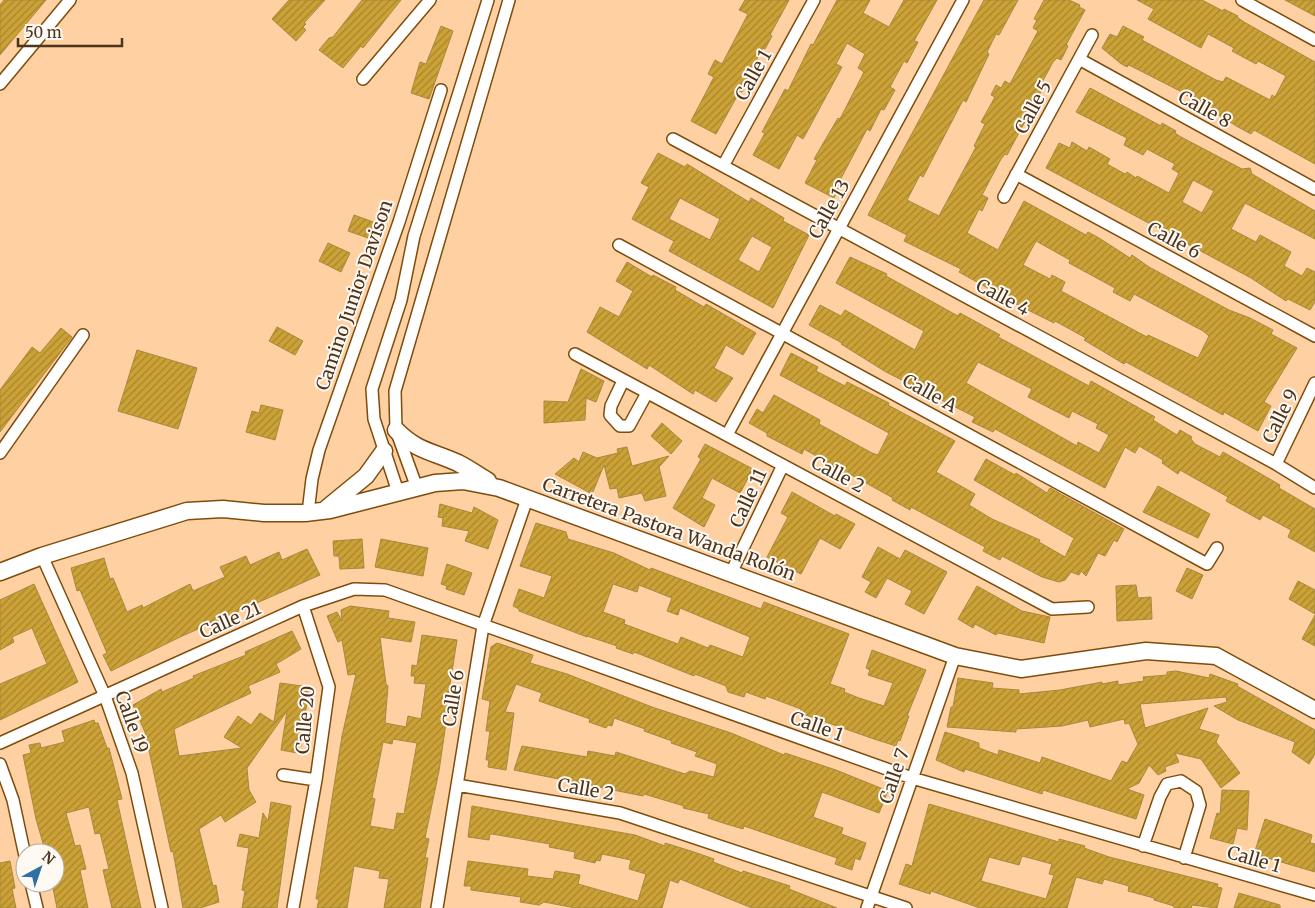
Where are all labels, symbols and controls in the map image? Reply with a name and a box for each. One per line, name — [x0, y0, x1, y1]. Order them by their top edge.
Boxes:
scale bar — [18, 15, 121, 47]
text: 50 m — [25, 23, 62, 42]
street label: Calle 1 — [730, 46, 776, 104]
street label: Calle 5 — [1009, 76, 1057, 138]
street label: Calle 8 — [1174, 85, 1236, 133]
street label: Calle 13 — [803, 175, 855, 243]
street label: Camino Junior Davison — [311, 197, 397, 393]
street label: Calle 6 — [1143, 216, 1205, 264]
street label: Calle 4 — [972, 273, 1034, 321]
street label: Calle A — [899, 369, 962, 418]
street label: Calle 9 — [1257, 385, 1303, 447]
street label: Calle 2 — [807, 450, 869, 498]
street label: Calle 11 — [724, 465, 772, 531]
street label: Carretera Pastora Wanda Rolón — [539, 472, 799, 586]
street label: Calle 21 — [196, 596, 264, 644]
street label: Calle 6 — [437, 668, 469, 728]
street label: Calle 20 — [291, 685, 319, 755]
street label: Calle 19 — [110, 688, 154, 756]
street label: Calle 1 — [787, 706, 847, 746]
street label: Calle 7 — [874, 745, 914, 807]
street label: Calle 2 — [556, 773, 616, 805]
street label: Calle 1 — [1225, 840, 1283, 878]
north arrow — [15, 843, 65, 893]
text: N — [38, 848, 58, 868]

